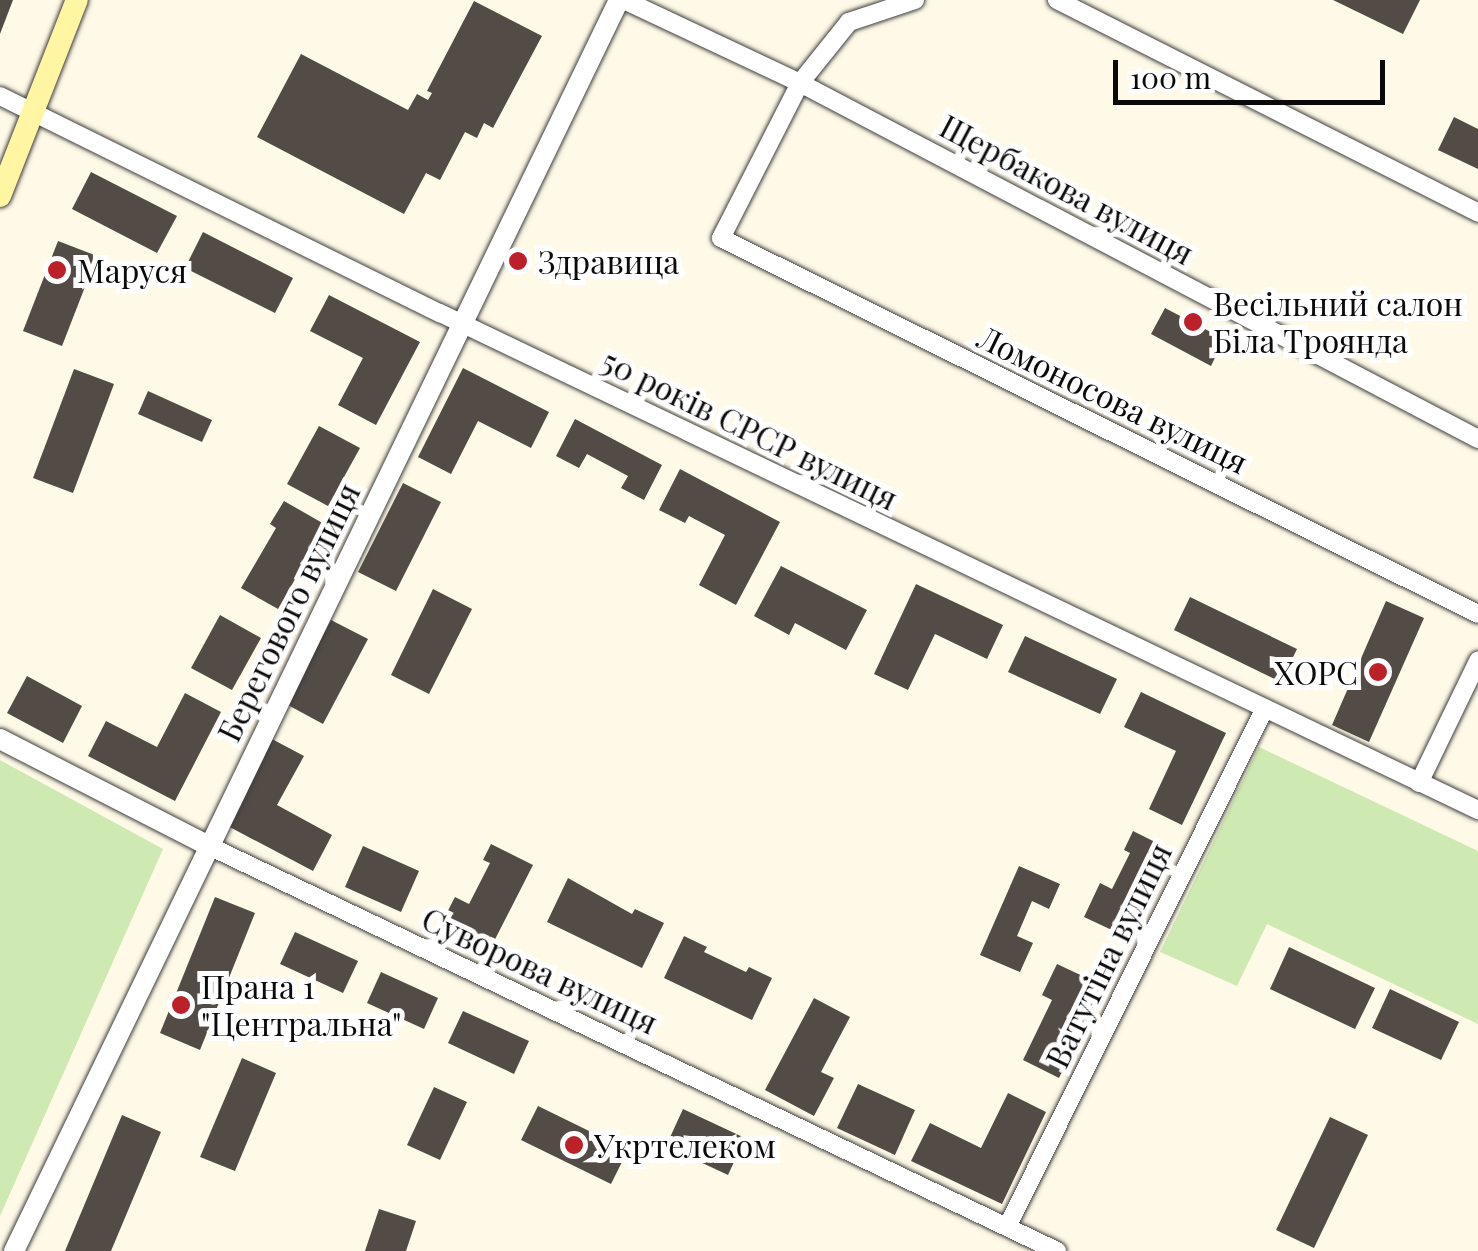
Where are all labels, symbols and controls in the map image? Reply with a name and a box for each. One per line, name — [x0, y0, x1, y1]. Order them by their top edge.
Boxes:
scale bar — [1118, 40, 1390, 102]
text: 100 m — [1130, 57, 1211, 97]
street label: Щербакова вулиця — [934, 106, 1200, 272]
place label: Здравица — [538, 242, 679, 280]
marker: Здравица — [507, 250, 529, 272]
place label: Маруся — [77, 251, 187, 289]
marker: Маруся — [46, 259, 68, 281]
place label: Весільний салон Біла Троянда — [1213, 285, 1463, 360]
marker: Весільний салон Біла Троянда — [1182, 311, 1204, 333]
street label: Ломоносова вулиця — [972, 317, 1254, 481]
street label: 50 років СРСР вулиця — [596, 341, 904, 517]
street label: Берегового вулиця — [209, 477, 367, 747]
place label: ХОРС — [1274, 653, 1358, 691]
marker: ХОРС — [1367, 661, 1389, 683]
street label: Ватутіна вулиця — [1037, 836, 1179, 1074]
street label: Суворова вулиця — [416, 899, 664, 1041]
place label: Прана 1 "Центральна" — [201, 968, 402, 1043]
marker: Прана 1 "Центральна" — [170, 994, 192, 1016]
place label: Укртелеком — [594, 1126, 776, 1164]
marker: Укртелеком — [563, 1134, 585, 1156]

